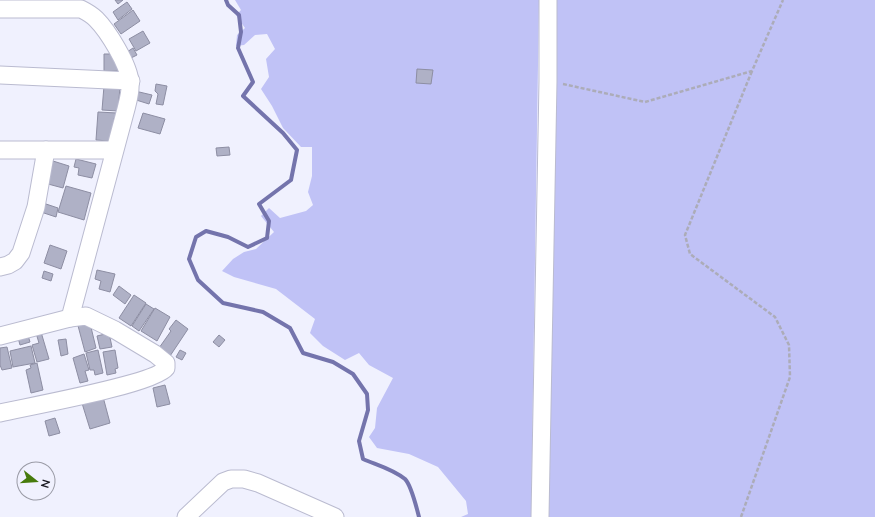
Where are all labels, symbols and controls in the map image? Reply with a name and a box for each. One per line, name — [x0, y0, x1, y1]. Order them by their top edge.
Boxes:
north arrow — [16, 461, 56, 501]
text: N — [37, 478, 53, 490]

